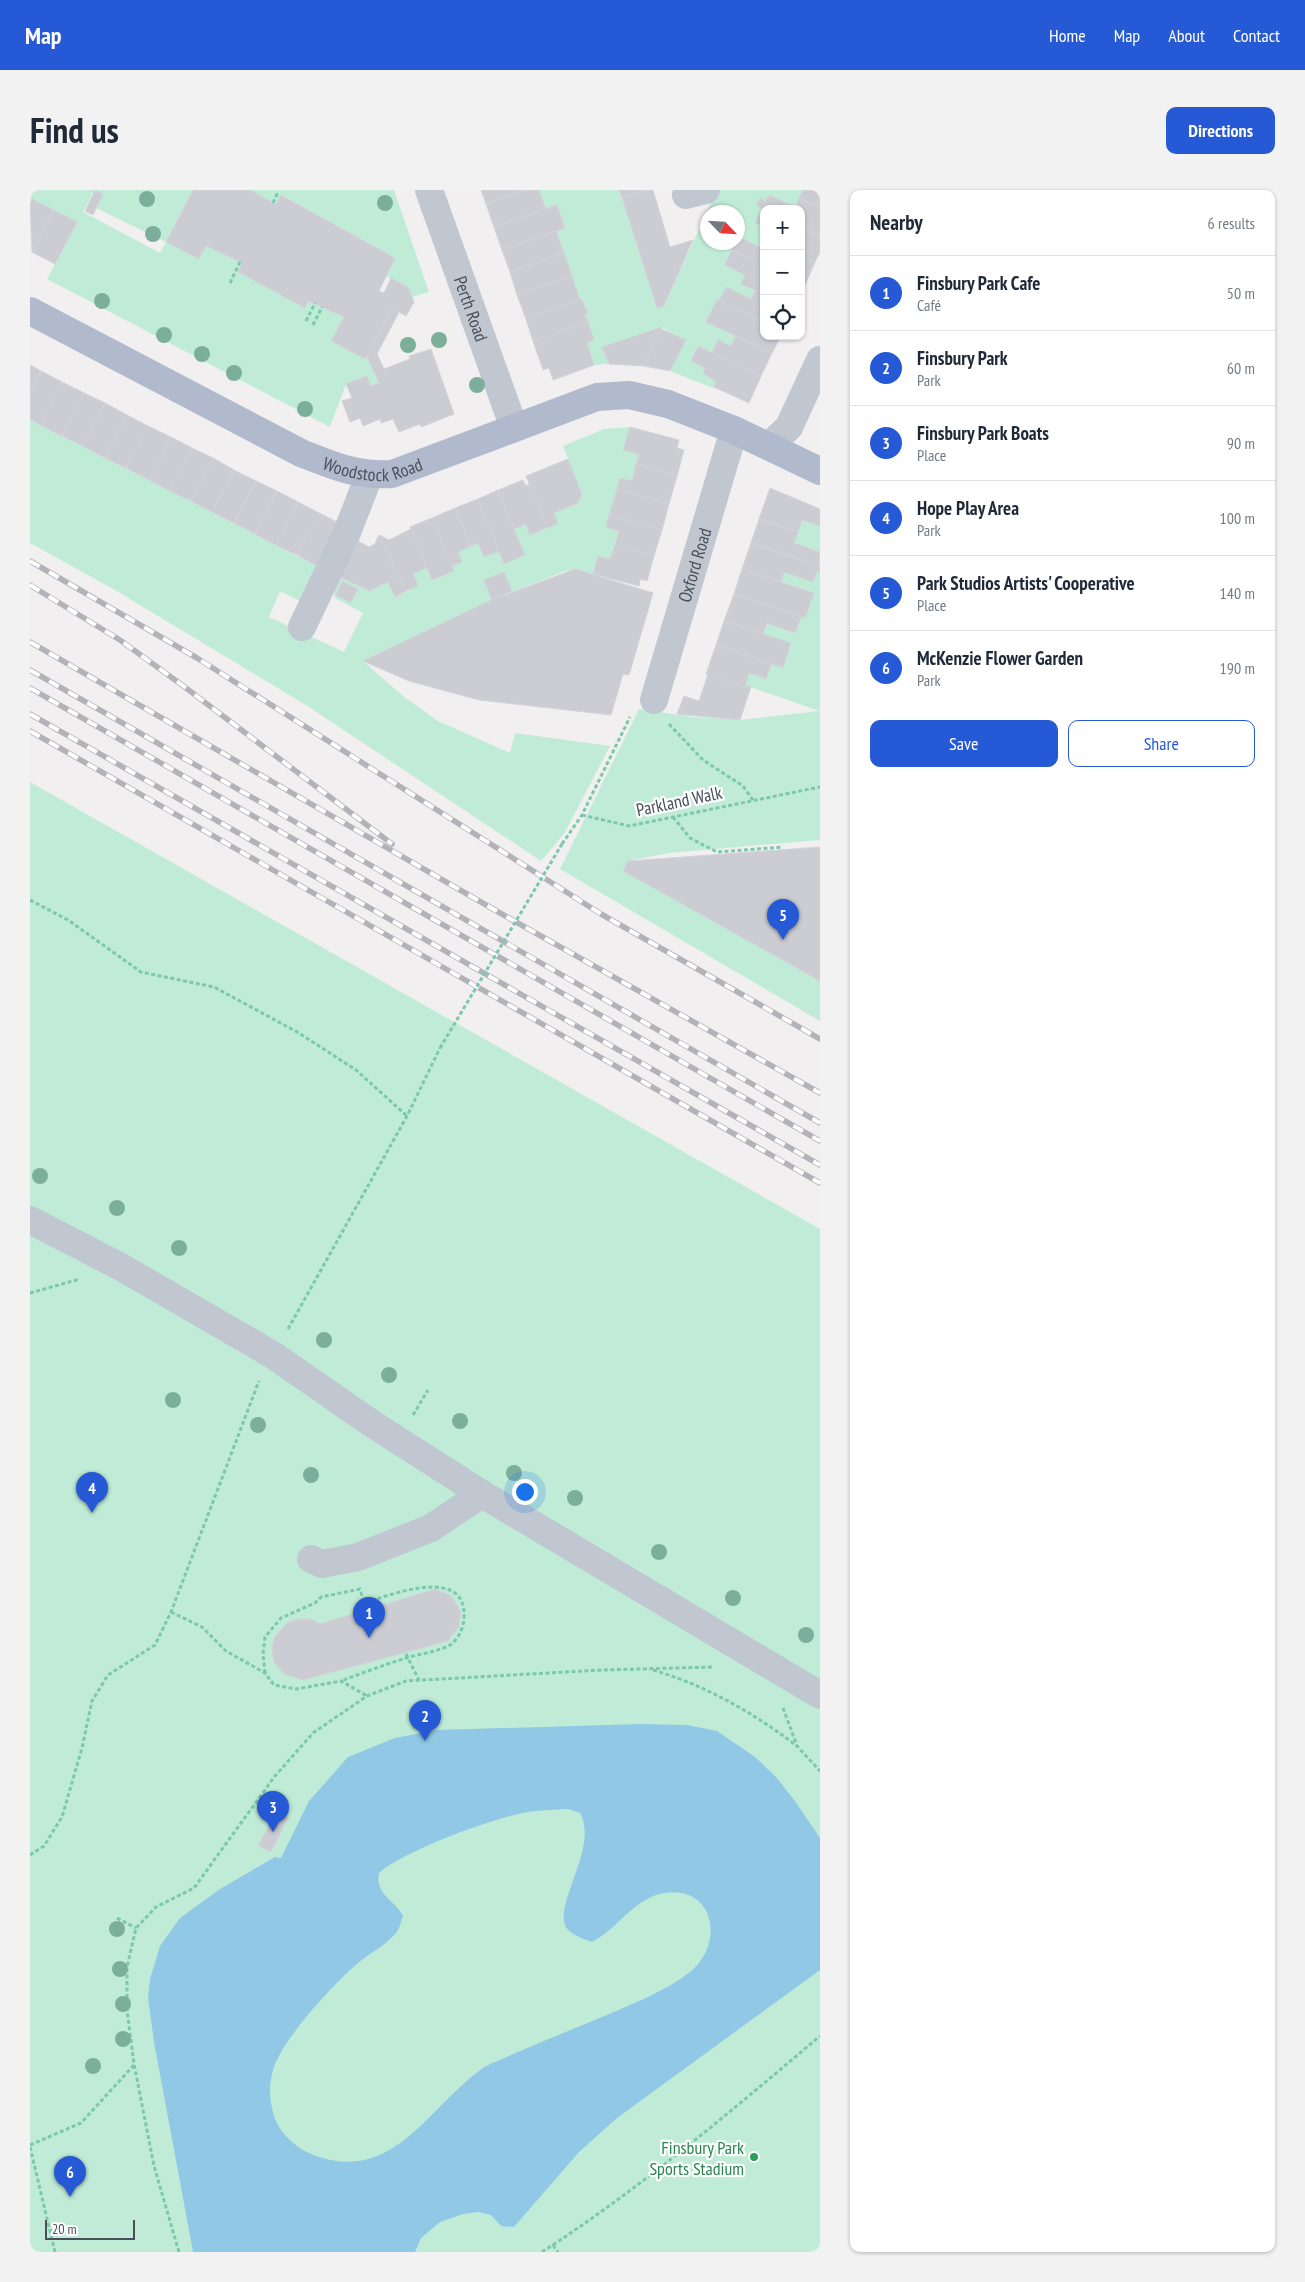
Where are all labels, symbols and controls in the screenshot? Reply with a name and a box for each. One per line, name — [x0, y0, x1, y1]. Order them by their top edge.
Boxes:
text: Map — [25, 20, 62, 51]
text: Home — [1049, 24, 1086, 47]
text: Map — [1114, 24, 1140, 47]
text: About — [1168, 24, 1205, 47]
text: Contact — [1233, 24, 1280, 47]
text: Find us — [30, 107, 119, 153]
button: Directions — [1166, 107, 1275, 154]
north arrow — [700, 205, 745, 250]
map controls — [760, 205, 805, 340]
button: + — [760, 205, 805, 250]
text: Nearby — [870, 209, 923, 236]
text: 6 results — [1208, 213, 1255, 233]
button: − — [760, 250, 805, 295]
text: Finsbury Park Cafe — [917, 271, 1040, 295]
street label: Perth Road — [449, 273, 494, 344]
text: 1 — [882, 283, 890, 303]
text: 50 m — [1227, 283, 1255, 303]
button: locate — [760, 295, 805, 340]
text: Café — [917, 295, 941, 315]
text: Finsbury Park — [917, 346, 1008, 370]
text: 2 — [882, 358, 890, 378]
text: 60 m — [1227, 358, 1255, 378]
text: Park — [917, 370, 941, 390]
text: Finsbury Park Boats — [917, 421, 1049, 445]
text: 3 — [882, 433, 890, 453]
text: 90 m — [1227, 433, 1255, 453]
text: Place — [917, 445, 946, 465]
street label: Woodstock Road — [320, 451, 425, 486]
text: Hope Play Area — [917, 496, 1019, 520]
text: 4 — [882, 508, 890, 528]
text: 100 m — [1220, 508, 1255, 528]
text: Park — [917, 520, 941, 540]
street label: Oxford Road — [672, 525, 716, 605]
text: Park Studios Artists' Cooperative — [917, 571, 1135, 595]
text: 5 — [882, 583, 890, 603]
text: 140 m — [1220, 583, 1255, 603]
text: Place — [917, 595, 946, 615]
text: McKenzie Flower Garden — [917, 646, 1083, 670]
text: 6 — [882, 658, 890, 678]
text: 190 m — [1220, 658, 1255, 678]
text: Park — [917, 670, 941, 690]
button: Save — [870, 720, 1058, 767]
button: Share — [1068, 720, 1255, 767]
street label: Parkland Walk — [634, 781, 724, 821]
pin: 5 — [767, 899, 799, 940]
pin: 4 — [76, 1472, 108, 1513]
your location — [512, 1479, 538, 1505]
pin: 1 — [353, 1597, 385, 1638]
pin: 2 — [409, 1700, 441, 1741]
pin: 3 — [257, 1791, 289, 1832]
place label: Finsbury Park Sports Stadium — [649, 2136, 744, 2180]
marker: Finsbury Park Sports Stadium — [748, 2151, 760, 2163]
pin: 6 — [54, 2156, 86, 2197]
scale bar — [45, 2217, 135, 2240]
text: 20 m — [52, 2220, 77, 2238]

